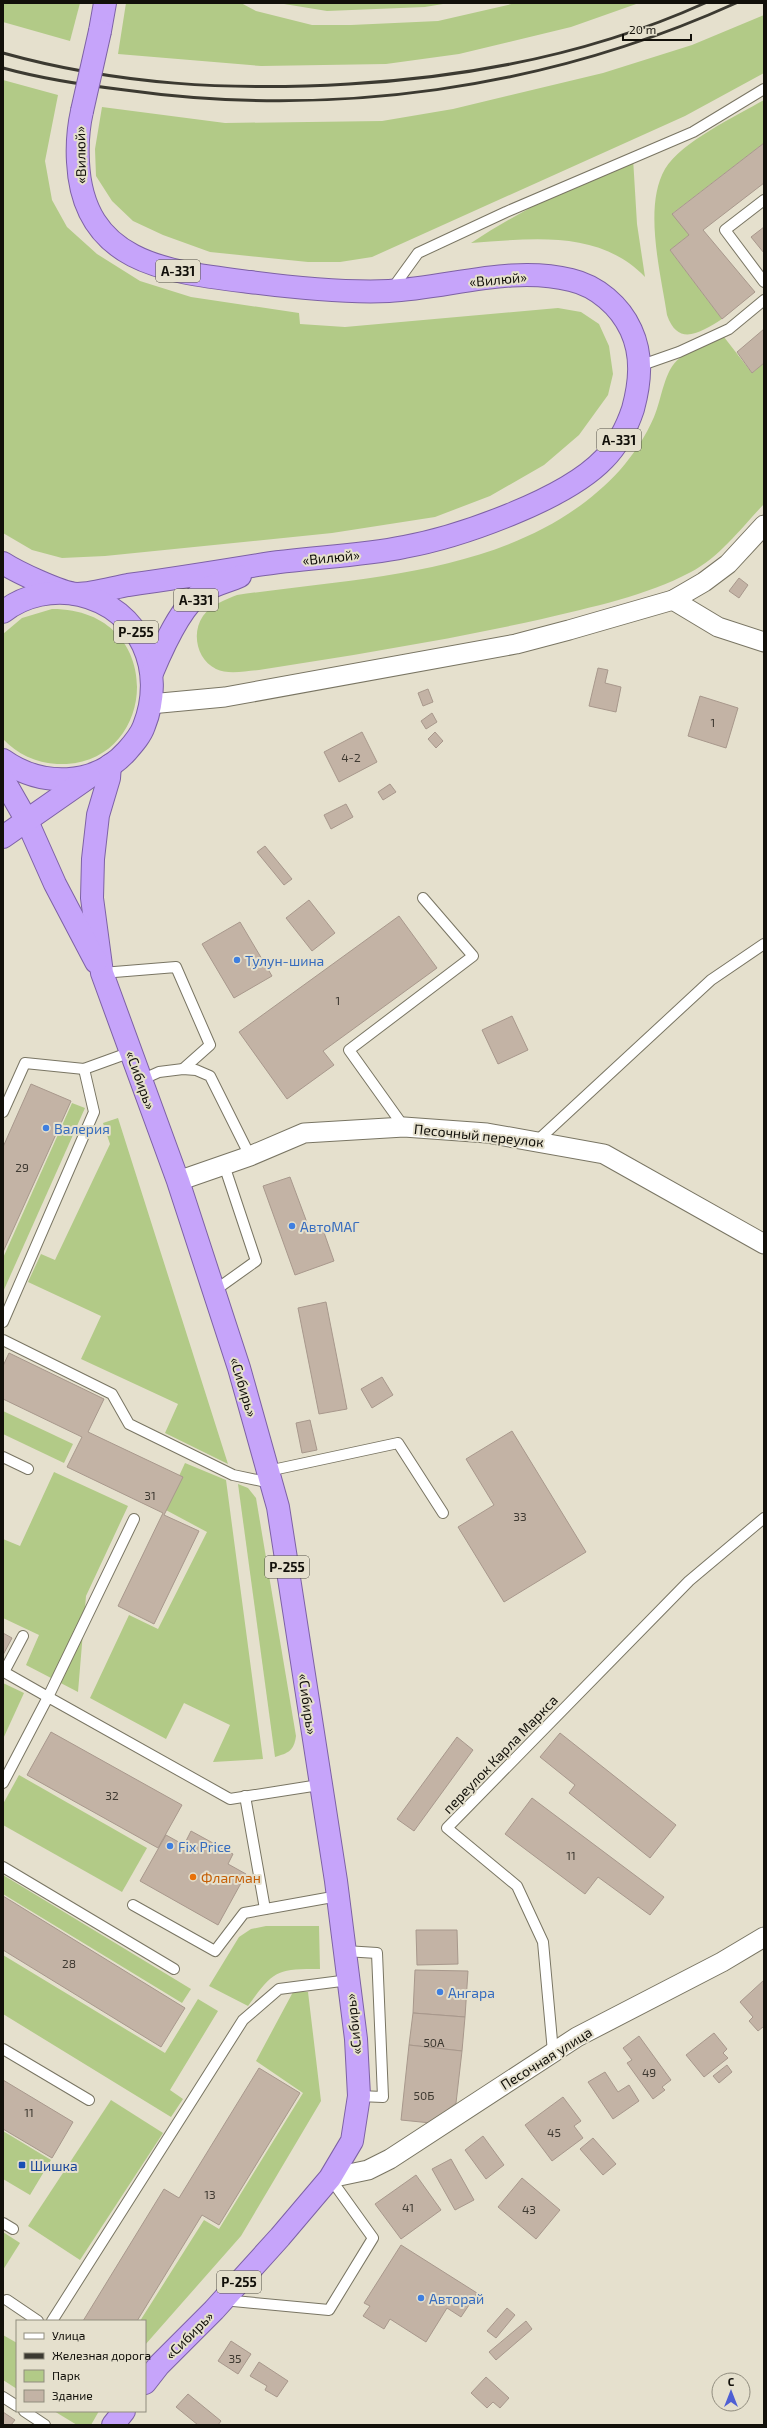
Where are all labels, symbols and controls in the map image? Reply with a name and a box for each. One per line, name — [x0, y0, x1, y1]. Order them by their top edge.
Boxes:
scale bar — [623, 16, 691, 42]
text: 20 m — [629, 22, 656, 36]
street label: «Вилюй» — [71, 126, 89, 184]
road number: А-331 — [156, 260, 200, 282]
street label: «Вилюй» — [469, 268, 528, 290]
road number: А-331 — [597, 429, 641, 451]
street label: «Вилюй» — [301, 546, 361, 568]
road number: А-331 — [174, 589, 218, 611]
road number: Р-255 — [114, 621, 158, 643]
house number: 1 — [711, 715, 715, 729]
house number: 4-2 — [341, 750, 361, 764]
place label: Тулун-шина — [245, 952, 324, 969]
marker: Тулун-шина — [232, 955, 242, 965]
house number: 1 — [336, 993, 340, 1007]
street label: «Сибирь» — [123, 1048, 160, 1112]
place label: Валерия — [54, 1120, 110, 1137]
street label: Песочный переулок — [413, 1120, 545, 1150]
marker: Валерия — [41, 1123, 51, 1133]
house number: 29 — [15, 1160, 29, 1174]
place label: АвтоМАГ — [300, 1218, 359, 1235]
marker: АвтоМАГ — [287, 1221, 297, 1231]
street label: «Сибирь» — [227, 1355, 261, 1419]
house number: 31 — [144, 1488, 156, 1502]
house number: 33 — [513, 1509, 527, 1523]
road number: Р-255 — [265, 1556, 309, 1578]
street label: «Сибирь» — [295, 1672, 321, 1736]
street label: переулок Карла Маркса — [439, 1691, 561, 1817]
house number: 32 — [105, 1788, 119, 1802]
place label: Fix Price — [178, 1838, 231, 1855]
marker: Fix Price — [165, 1841, 175, 1851]
house number: 11 — [566, 1848, 576, 1862]
place label: Флагман — [201, 1869, 261, 1886]
marker: Флагман — [188, 1872, 198, 1882]
house number: 28 — [62, 1956, 76, 1970]
place label: Ангара — [448, 1984, 495, 2001]
marker: Ангара — [435, 1987, 445, 1997]
street label: «Сибирь» — [341, 1992, 365, 2055]
street label: Песочная улица — [497, 2023, 595, 2093]
house number: 50А — [423, 2035, 445, 2049]
house number: 49 — [642, 2065, 656, 2079]
house number: 50Б — [414, 2088, 434, 2102]
house number: 11 — [24, 2105, 34, 2119]
house number: 45 — [547, 2125, 561, 2139]
place label: Шишка — [30, 2157, 78, 2174]
marker: Шишка — [17, 2160, 27, 2170]
house number: 13 — [204, 2187, 216, 2201]
house number: 41 — [402, 2200, 414, 2214]
house number: 43 — [522, 2202, 536, 2216]
road number: Р-255 — [217, 2271, 261, 2293]
place label: Авторай — [429, 2290, 484, 2307]
marker: Авторай — [416, 2293, 426, 2303]
street label: «Сибирь» — [161, 2307, 217, 2363]
legend — [16, 2320, 146, 2412]
text: Улица — [52, 2328, 85, 2342]
text: Железная дорога — [52, 2348, 151, 2362]
house number: 35 — [228, 2351, 242, 2365]
text: Парк — [52, 2368, 81, 2382]
north arrow — [711, 2372, 751, 2412]
text: С — [728, 2375, 735, 2388]
text: Здание — [52, 2388, 93, 2402]

